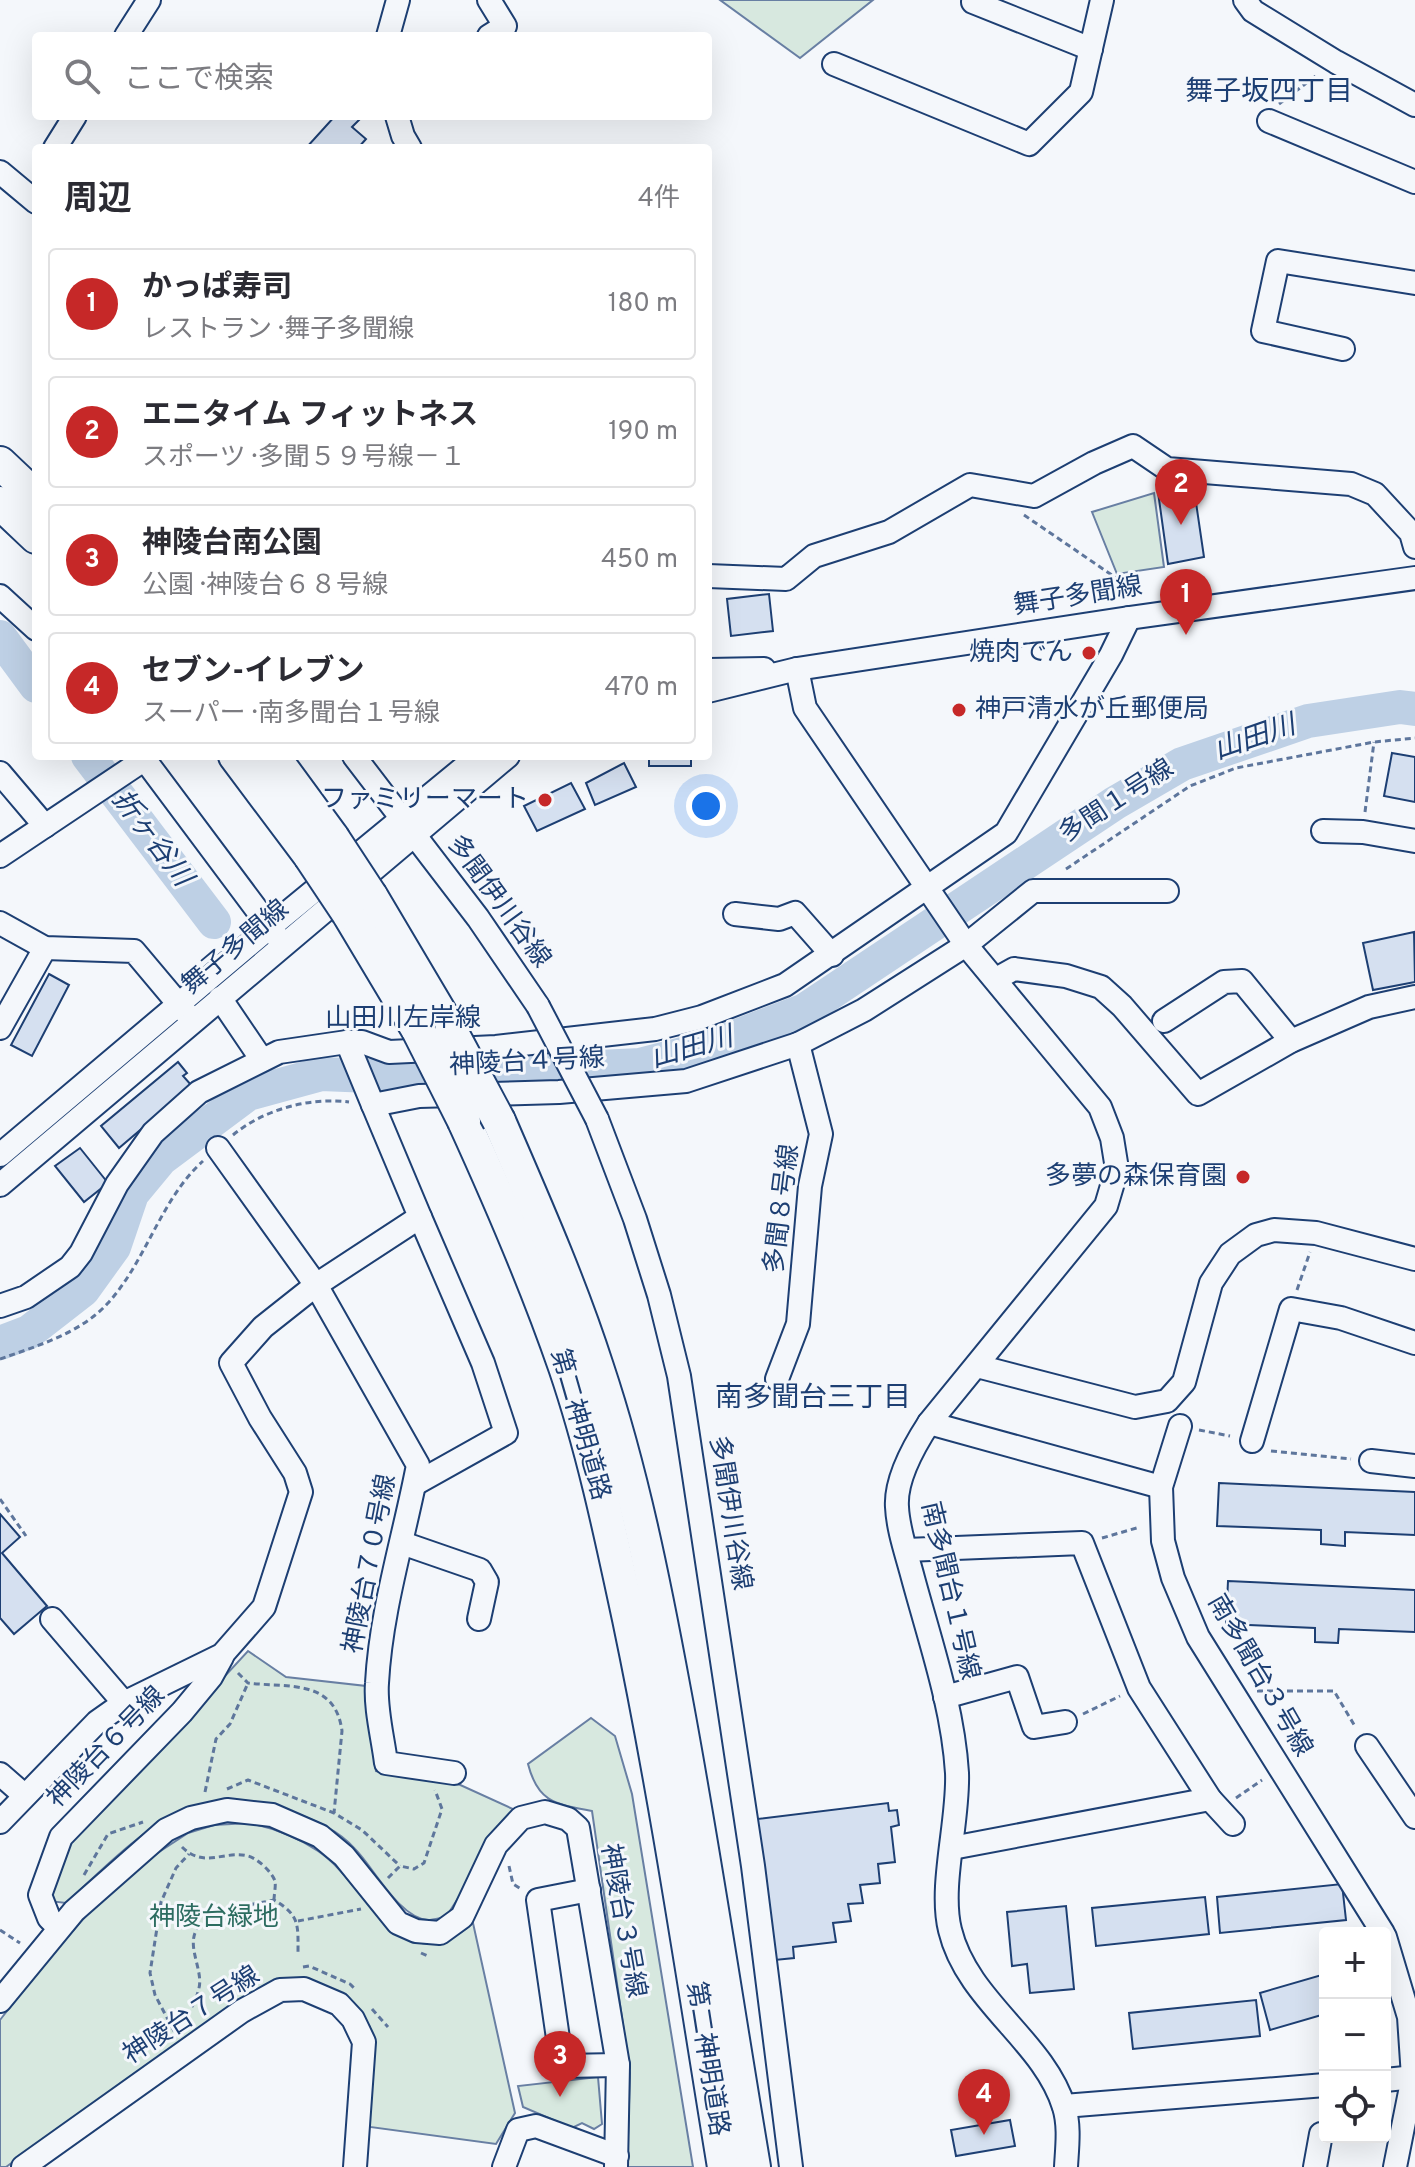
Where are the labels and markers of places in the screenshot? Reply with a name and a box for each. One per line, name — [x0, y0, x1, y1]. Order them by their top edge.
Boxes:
pin: 2 — [1155, 459, 1207, 525]
pin: 1 — [1160, 569, 1212, 635]
place label: 焼肉でん — [969, 637, 1073, 670]
marker: 焼肉でん — [1080, 644, 1098, 662]
place label: 神戸清水が丘郵便局 — [975, 694, 1209, 727]
marker: 神戸清水が丘郵便局 — [950, 701, 968, 719]
place label: ファミリーマート — [321, 784, 529, 817]
marker: ファミリーマート — [536, 791, 554, 809]
place label: 多夢の森保育園 — [1045, 1161, 1227, 1194]
marker: 多夢の森保育園 — [1234, 1168, 1252, 1186]
pin: 3 — [534, 2031, 586, 2097]
pin: 4 — [958, 2069, 1010, 2135]

